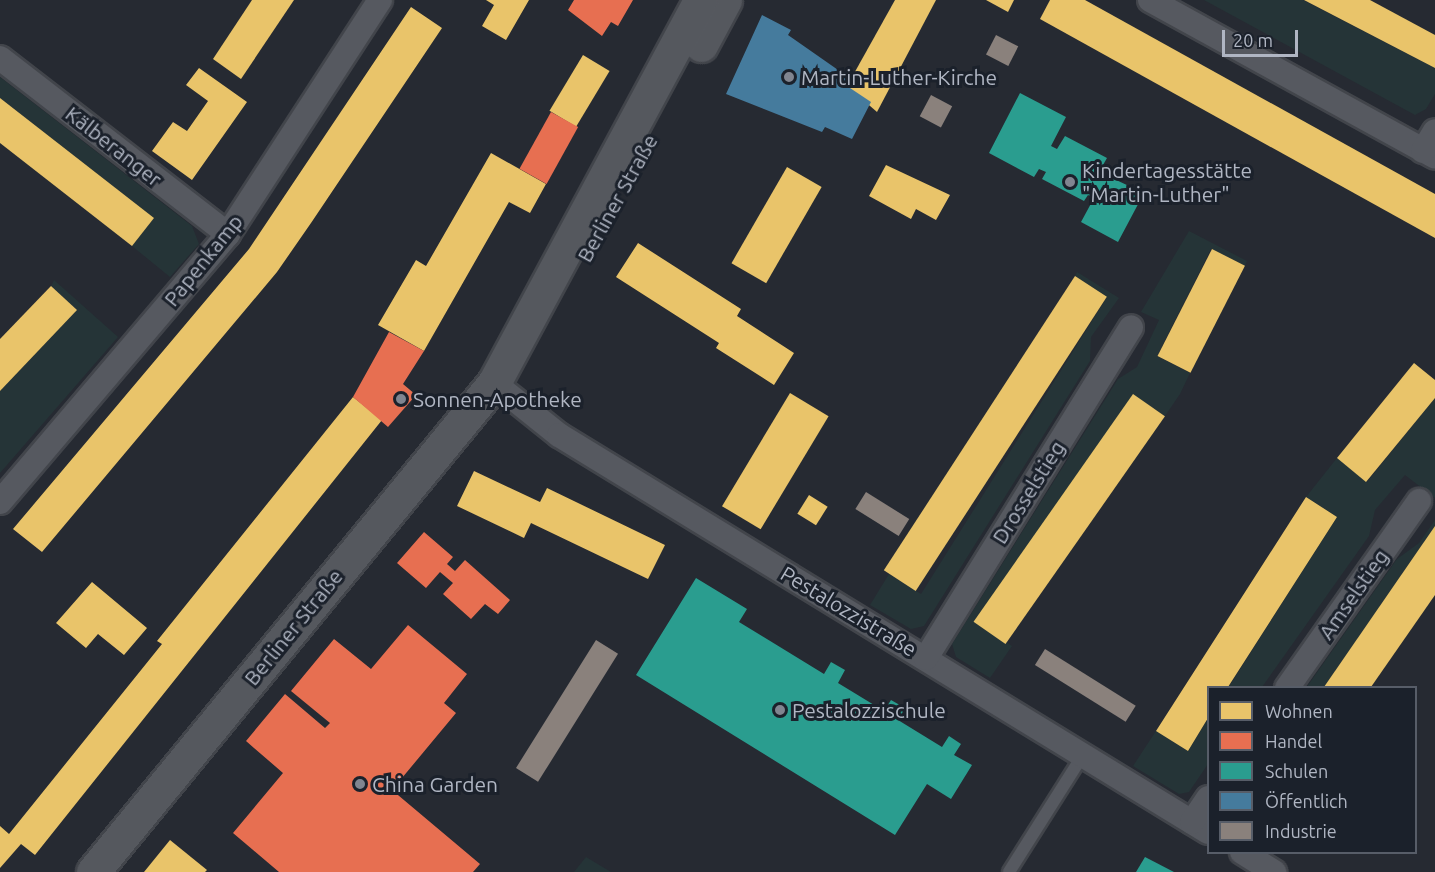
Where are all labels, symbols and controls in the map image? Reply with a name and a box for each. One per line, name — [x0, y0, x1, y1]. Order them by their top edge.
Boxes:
scale bar — [1225, 18, 1302, 56]
text: 20 m — [1233, 30, 1273, 50]
place label: Martin-Luther-Kirche — [801, 64, 997, 90]
marker: Martin-Luther-Kirche — [782, 70, 796, 84]
street label: Kälberanger — [61, 101, 167, 191]
street label: Berliner Straße — [572, 130, 662, 266]
place label: Kindertagesstätte "Martin-Luther" — [1082, 157, 1252, 207]
marker: Kindertagesstätte "Martin-Luther" — [1063, 175, 1077, 189]
street label: Papenkamp — [158, 209, 248, 311]
place label: Sonnen-Apotheke — [413, 386, 582, 412]
marker: Sonnen-Apotheke — [394, 392, 408, 406]
street label: Drosselstieg — [986, 436, 1070, 548]
street label: Amselstieg — [1313, 544, 1393, 644]
street label: Pestalozzistraße — [776, 560, 922, 662]
street label: Berliner Straße — [238, 564, 348, 690]
legend — [1207, 686, 1417, 854]
place label: Pestalozzischule — [792, 697, 946, 723]
text: Wohnen — [1265, 701, 1333, 721]
marker: Pestalozzischule — [773, 703, 787, 717]
text: Handel — [1265, 731, 1322, 751]
text: Schulen — [1265, 761, 1328, 781]
place label: China Garden — [372, 771, 498, 797]
marker: China Garden — [353, 777, 367, 791]
text: Öffentlich — [1265, 791, 1348, 811]
text: Industrie — [1265, 821, 1337, 841]

